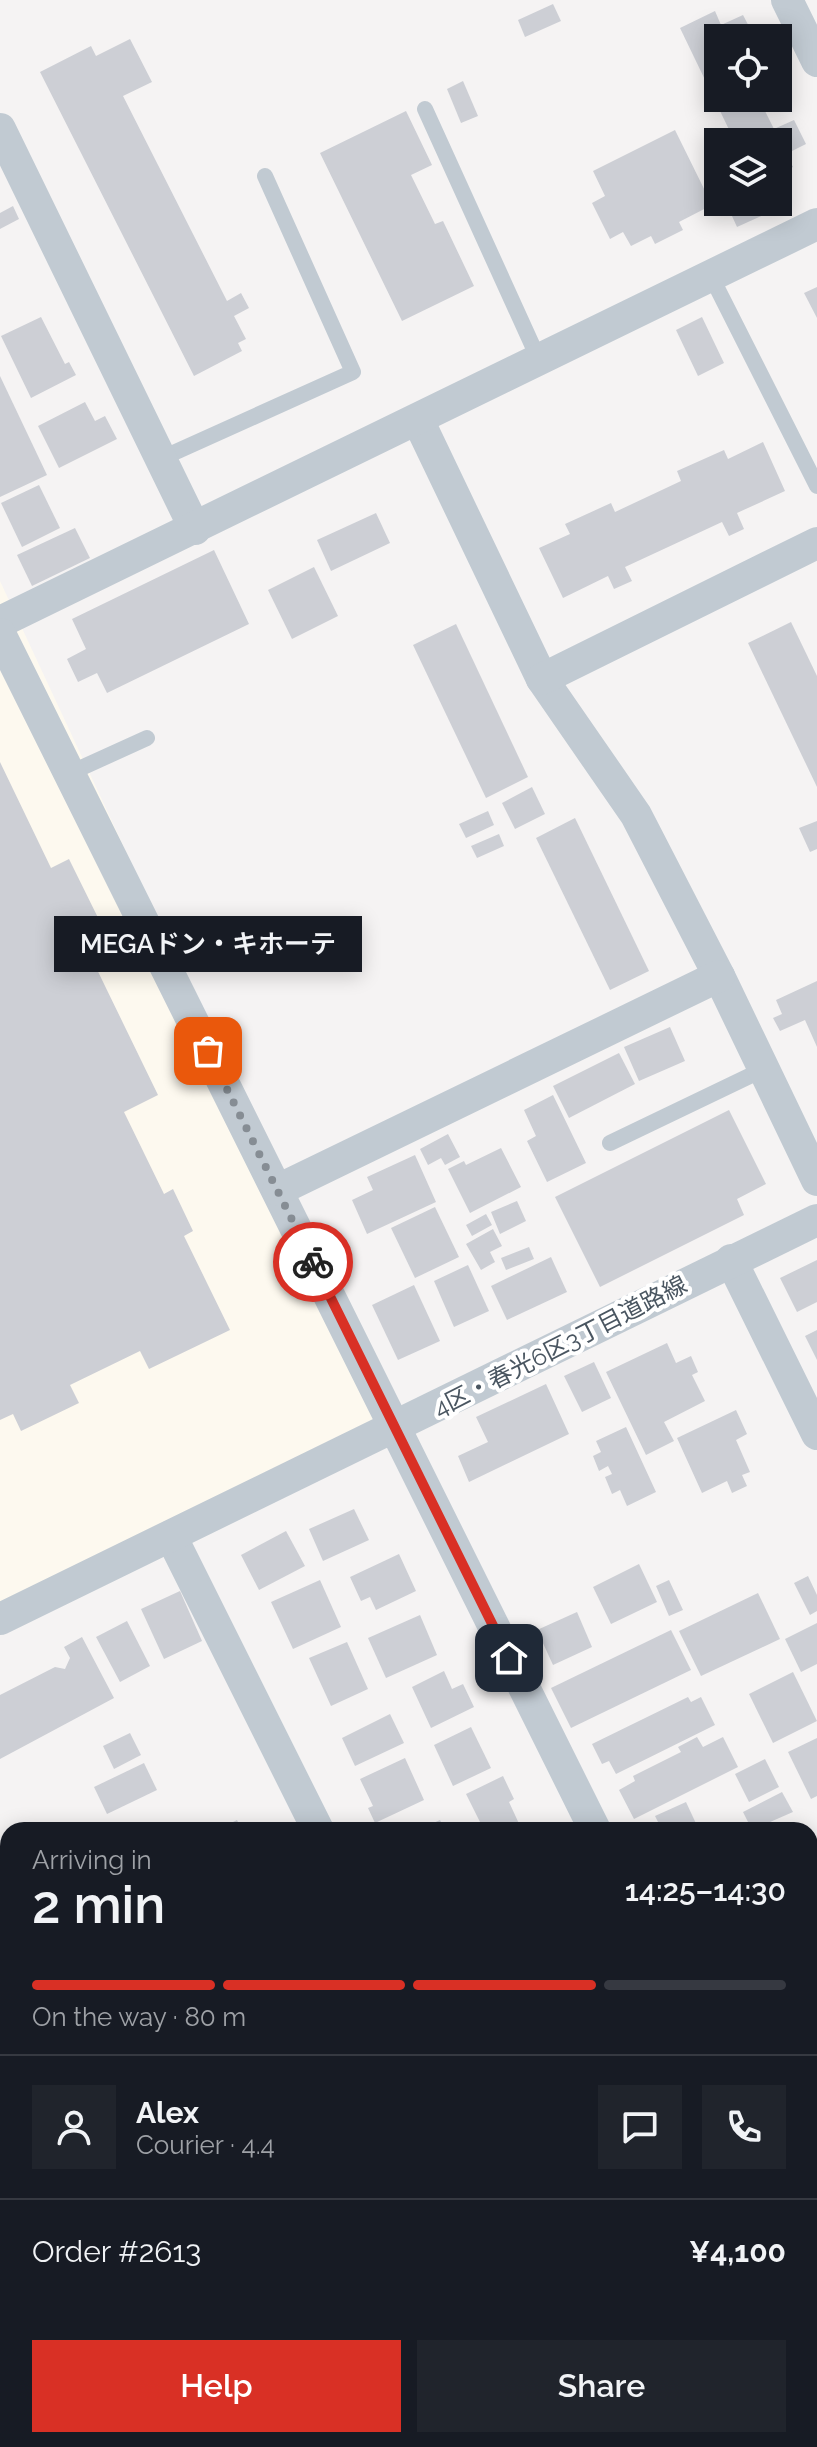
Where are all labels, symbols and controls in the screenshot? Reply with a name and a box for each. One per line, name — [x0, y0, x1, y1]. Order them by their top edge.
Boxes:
map controls — [704, 24, 792, 216]
button: locate — [704, 24, 792, 112]
button: layers — [704, 128, 792, 216]
callout: MEGAドン・キホーテ — [54, 915, 362, 971]
text: MEGAドン・キホーテ — [80, 929, 336, 959]
pin — [174, 1017, 242, 1085]
icon: bag — [186, 1029, 230, 1073]
courier — [273, 1222, 353, 1302]
icon: bike — [291, 1240, 335, 1284]
street label: 4区・春光6区3丁目道路線 — [428, 1269, 692, 1423]
pin — [475, 1624, 543, 1692]
icon: home — [487, 1636, 531, 1680]
text: Arriving in — [32, 1845, 152, 1875]
text: 14:25–14:30 — [625, 1873, 786, 1908]
text: 2 min — [32, 1874, 165, 1935]
text: On the way · 80 m — [32, 2002, 246, 2032]
button: person — [32, 2085, 116, 2169]
button: chat — [598, 2085, 682, 2169]
button: phone — [702, 2085, 786, 2169]
text: Alex — [136, 2095, 199, 2130]
text: Courier · 4.4 — [136, 2130, 275, 2160]
text: Order #2613 — [32, 2234, 201, 2269]
text: ¥4,100 — [689, 2234, 786, 2269]
button: Help — [32, 2340, 401, 2432]
button: Share — [417, 2340, 786, 2432]

